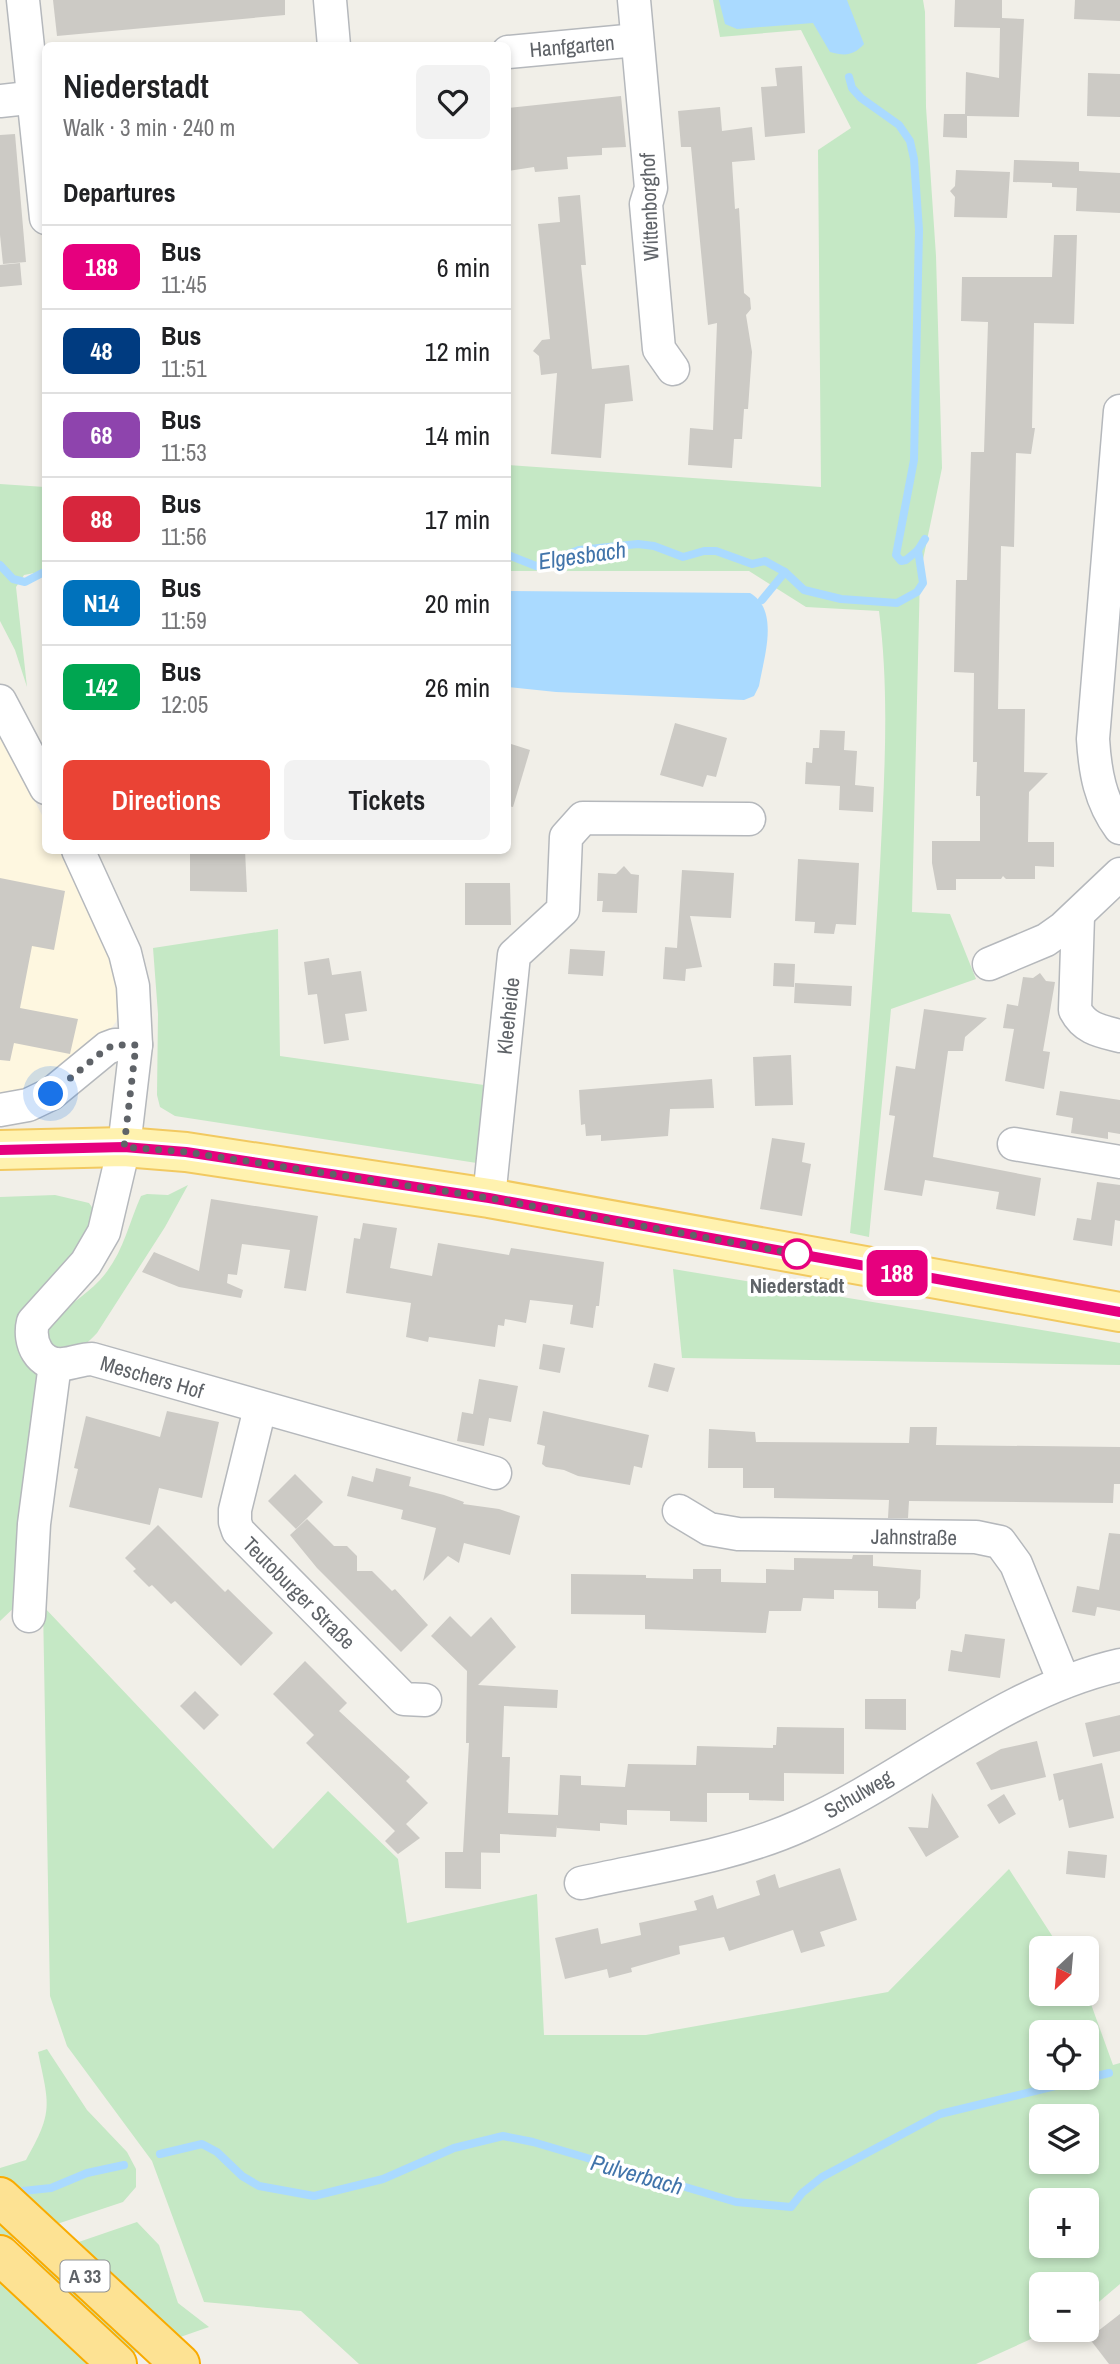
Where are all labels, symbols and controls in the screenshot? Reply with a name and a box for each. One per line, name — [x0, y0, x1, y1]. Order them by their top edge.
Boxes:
street label: Hanfgarten — [528, 28, 616, 64]
text: Niederstadt — [63, 64, 209, 108]
button: heart — [416, 65, 490, 139]
text: Walk · 3 min · 240 m — [63, 112, 235, 143]
street label: Wittenborghof — [633, 152, 665, 262]
text: Departures — [63, 175, 176, 210]
text: Bus — [161, 234, 201, 269]
text: 6 min — [437, 250, 490, 285]
text: 188 — [85, 251, 118, 283]
text: 11:45 — [161, 269, 207, 300]
text: Bus — [161, 318, 201, 353]
text: 12 min — [425, 334, 490, 369]
text: 48 — [91, 335, 112, 367]
text: 11:51 — [161, 353, 207, 384]
text: Bus — [161, 402, 201, 437]
text: 14 min — [425, 418, 490, 453]
text: 68 — [91, 419, 112, 451]
text: 11:53 — [161, 437, 207, 468]
text: Bus — [161, 486, 201, 521]
text: 17 min — [425, 502, 490, 537]
text: 88 — [91, 503, 112, 535]
text: 11:56 — [161, 521, 207, 552]
water label: Elgesbach — [536, 534, 628, 576]
text: Bus — [161, 570, 201, 605]
text: 20 min — [425, 586, 490, 621]
text: N14 — [83, 587, 120, 619]
text: 11:59 — [161, 605, 207, 636]
text: Bus — [161, 654, 201, 689]
text: 26 min — [425, 670, 490, 705]
text: 142 — [85, 671, 118, 703]
text: 12:05 — [161, 689, 208, 720]
button: Directions — [63, 760, 270, 840]
button: Tickets — [284, 760, 490, 840]
street label: Kleeheide — [490, 976, 526, 1056]
your location — [33, 1076, 68, 1111]
marker: Niederstadt — [782, 1239, 812, 1269]
line badge: 188 — [857, 1250, 937, 1296]
text: 188 — [881, 1257, 913, 1289]
place label: Niederstadt — [750, 1271, 845, 1300]
street label: Meschers Hof — [97, 1348, 207, 1406]
street label: Jahnstraße — [871, 1522, 957, 1552]
street label: Teutoburger Straße — [236, 1530, 362, 1656]
street label: Schulweg — [818, 1763, 898, 1825]
north arrow — [1029, 1936, 1099, 2006]
map controls — [1029, 1936, 1099, 2342]
button: locate — [1029, 2020, 1099, 2090]
button: layers — [1029, 2104, 1099, 2174]
water label: Pulverbach — [587, 2146, 687, 2202]
button: + — [1029, 2188, 1099, 2258]
road number: A 33 — [60, 2260, 110, 2292]
button: − — [1029, 2272, 1099, 2342]

